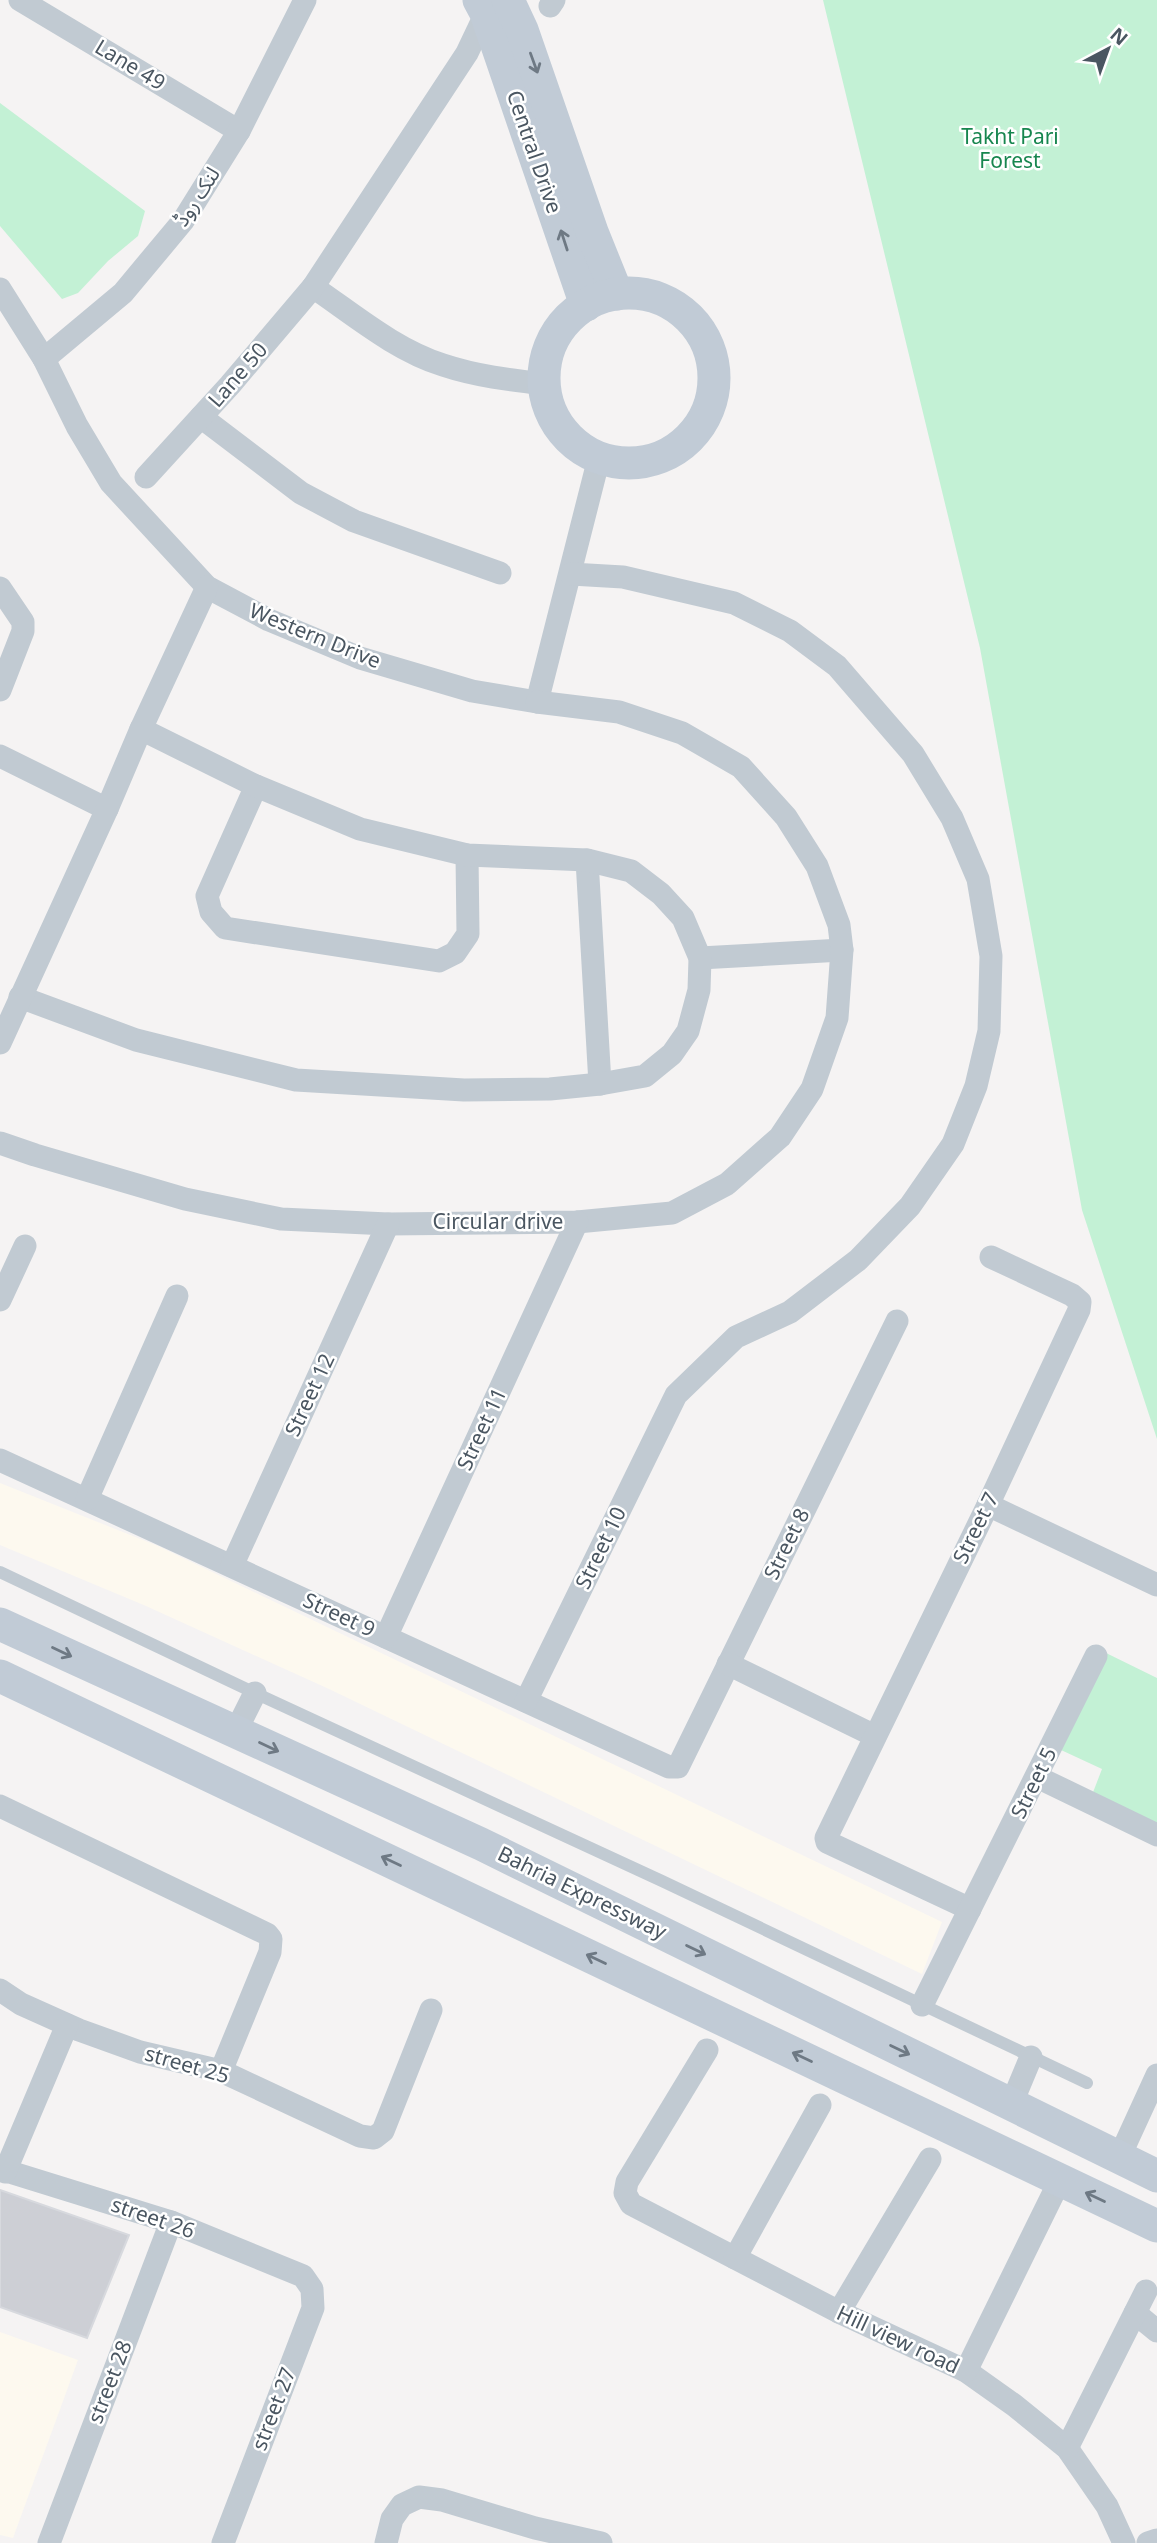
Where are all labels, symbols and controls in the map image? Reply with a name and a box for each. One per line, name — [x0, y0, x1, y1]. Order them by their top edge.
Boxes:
north arrow — [1073, 14, 1143, 84]
text: N — [1105, 21, 1134, 51]
street label: Lane 49 — [90, 32, 171, 96]
one-way arrow — [528, 52, 541, 74]
street label: Central Drive — [501, 86, 569, 217]
park label: Takht Pari Forest — [961, 122, 1059, 174]
street label: لنک روڈ — [167, 161, 226, 232]
one-way arrow — [557, 229, 570, 251]
street label: Lane 50 — [201, 336, 273, 413]
street label: Western Drive — [245, 596, 385, 674]
street label: Circular drive — [433, 1207, 563, 1235]
street label: Street 12 — [278, 1349, 340, 1440]
street label: Street 11 — [450, 1383, 512, 1474]
street label: Street 7 — [946, 1487, 1004, 1568]
street label: Street 10 — [568, 1502, 632, 1593]
street label: Street 8 — [757, 1503, 815, 1584]
street label: Street 9 — [299, 1585, 380, 1643]
one-way arrow — [51, 1646, 72, 1659]
one-way arrow — [258, 1741, 279, 1754]
street label: Street 5 — [1004, 1742, 1062, 1823]
street label: Bahria Expressway — [493, 1839, 672, 1945]
one-way arrow — [381, 1854, 402, 1868]
one-way arrow — [685, 1943, 706, 1957]
one-way arrow — [586, 1952, 607, 1965]
street label: street 25 — [142, 2039, 233, 2089]
one-way arrow — [889, 2044, 910, 2057]
one-way arrow — [792, 2050, 813, 2063]
street label: street 26 — [108, 2190, 199, 2244]
one-way arrow — [1085, 2190, 1106, 2203]
street label: Hill view road — [833, 2298, 964, 2380]
street label: street 28 — [80, 2336, 138, 2427]
street label: street 27 — [244, 2363, 302, 2454]

